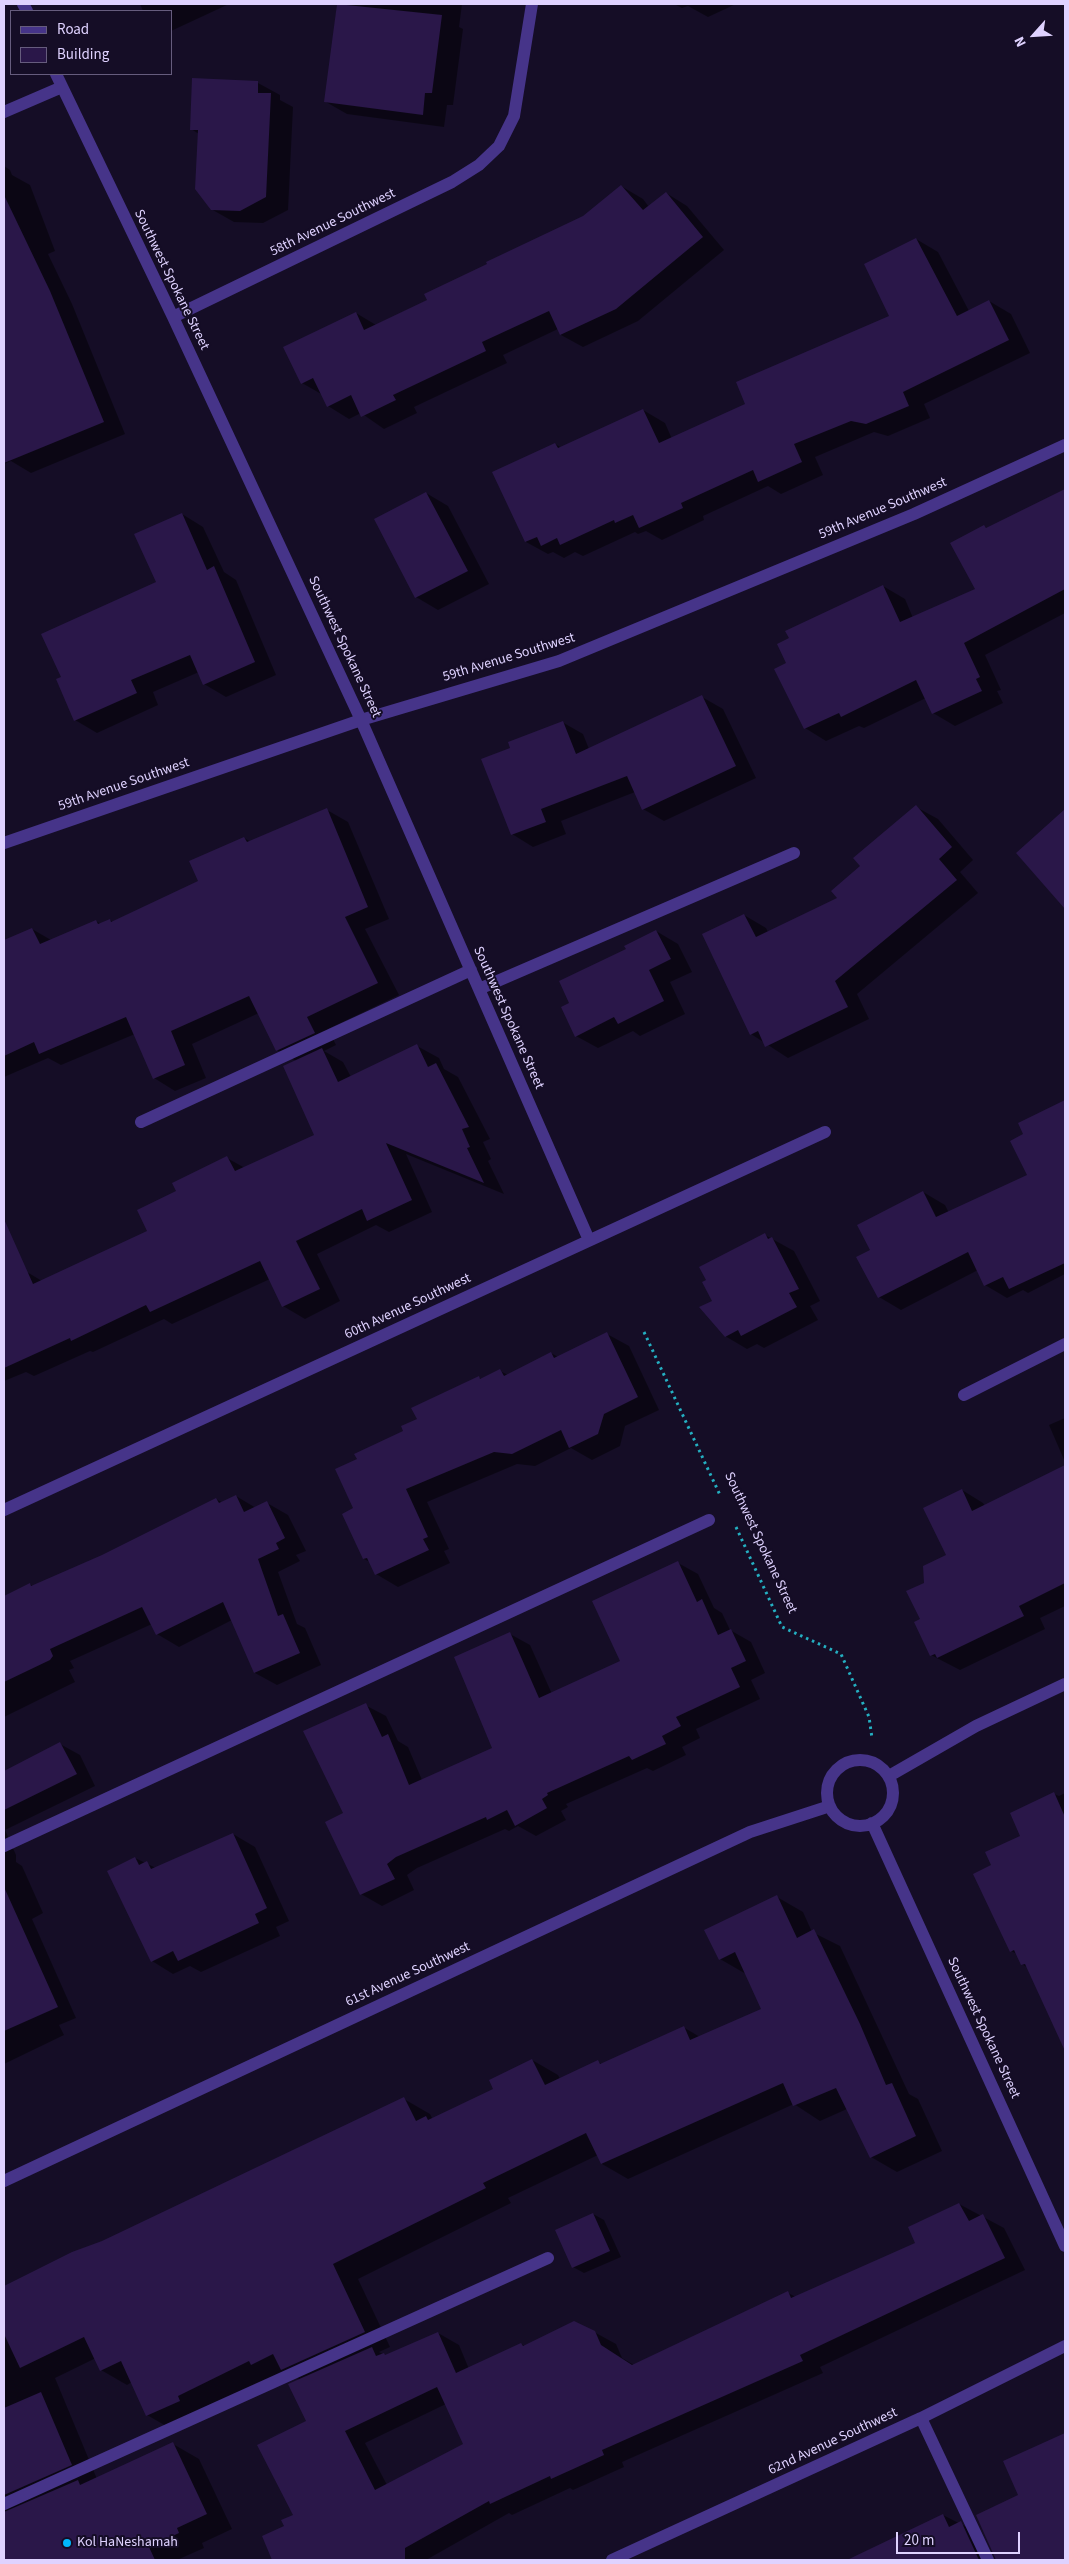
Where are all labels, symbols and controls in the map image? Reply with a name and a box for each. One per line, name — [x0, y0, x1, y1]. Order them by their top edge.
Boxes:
legend — [10, 10, 172, 75]
north arrow — [1009, 10, 1059, 60]
text: Road — [57, 19, 89, 40]
text: N — [1009, 33, 1032, 50]
text: Building — [57, 44, 109, 65]
street label: 58th Avenue Southwest — [268, 185, 398, 261]
street label: Southwest Spokane Street — [130, 207, 212, 353]
street label: 59th Avenue Southwest — [817, 474, 949, 544]
street label: Southwest Spokane Street — [304, 574, 384, 720]
street label: 59th Avenue Southwest — [441, 630, 577, 686]
street label: 59th Avenue Southwest — [56, 755, 192, 815]
street label: Southwest Spokane Street — [469, 944, 547, 1092]
street label: 60th Avenue Southwest — [342, 1270, 474, 1344]
street label: Southwest Spokane Street — [720, 1470, 800, 1616]
street label: 61st Avenue Southwest — [343, 1939, 473, 2011]
street label: Southwest Spokane Street — [943, 1955, 1023, 2101]
street label: 62nd Avenue Southwest — [766, 2405, 900, 2479]
scale bar — [899, 2522, 1023, 2554]
text: 20 m — [904, 2530, 934, 2551]
place label: Kol HaNeshamah — [77, 2535, 178, 2551]
marker: Kol HaNeshamah — [61, 2537, 73, 2549]

